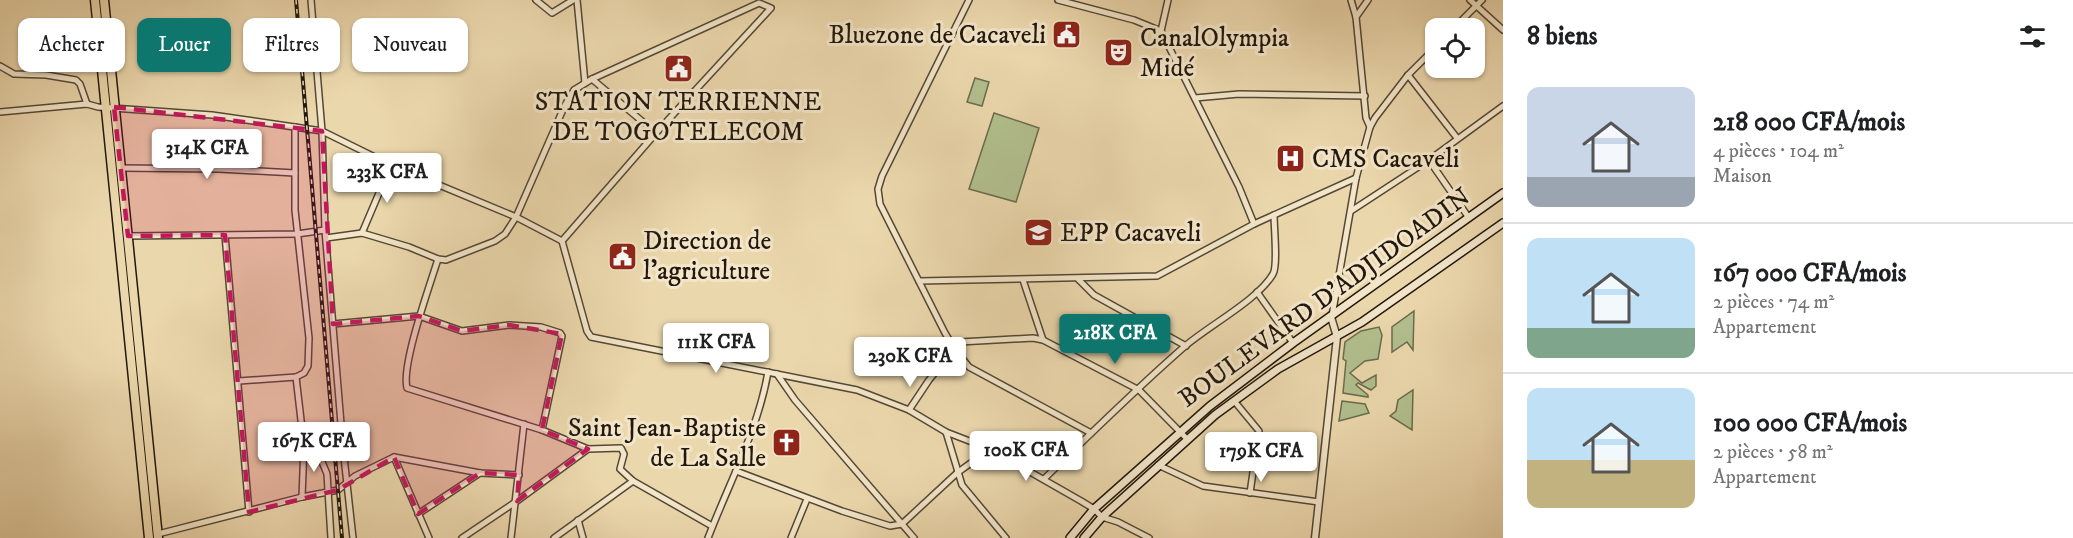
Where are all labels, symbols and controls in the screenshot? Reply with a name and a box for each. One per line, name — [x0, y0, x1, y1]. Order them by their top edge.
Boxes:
chip: Acheter — [18, 18, 125, 72]
chip: Louer — [137, 18, 231, 72]
chip: Filtres — [243, 18, 340, 72]
chip: Nouveau — [352, 18, 468, 72]
map controls — [1425, 18, 1485, 78]
button: locate — [1425, 18, 1485, 78]
place label: Bluezone de Cacaveli — [828, 19, 1046, 52]
public building icon: Bluezone de Cacaveli — [1051, 19, 1083, 51]
text: 8 biens — [1527, 20, 1598, 53]
icon: filters — [2016, 20, 2049, 53]
place label: CanalOlympia Midé — [1140, 22, 1289, 85]
theatre icon: CanalOlympia Midé — [1103, 37, 1135, 69]
public building icon: STATION TERRIENNE DE TOGOTELECOM — [662, 52, 694, 84]
place label: STATION TERRIENNE DE TOGOTELECOM — [535, 86, 821, 149]
text: 218 000 CFA/mois — [1713, 106, 1905, 139]
icon: home — [1575, 111, 1647, 183]
pin: 314K CFA — [145, 129, 269, 180]
text: 314K CFA — [166, 136, 248, 161]
text: 4 pièces · 104 m² — [1713, 139, 1844, 164]
hospital icon: CMS Cacaveli — [1275, 143, 1307, 175]
place label: CMS Cacaveli — [1312, 143, 1459, 176]
pin: 233K CFA — [325, 153, 449, 204]
text: 233K CFA — [347, 160, 427, 185]
text: Maison — [1713, 164, 1772, 189]
street label: BOULEVARD D'ADJIDOADIN — [1172, 181, 1478, 415]
school or university icon: EPP Cacaveli — [1023, 217, 1055, 249]
place label: EPP Cacaveli — [1060, 217, 1201, 250]
place label: Direction de l'agriculture — [643, 225, 771, 288]
public building icon: Direction de l'agriculture — [606, 240, 638, 272]
text: 167 000 CFA/mois — [1713, 257, 1906, 290]
icon: home — [1575, 262, 1647, 334]
text: 2 pièces · 74 m² — [1713, 290, 1834, 315]
pin: 218K CFA — [1053, 314, 1177, 365]
text: Appartement — [1713, 315, 1816, 340]
text: 218K CFA — [1073, 321, 1157, 346]
pin: 111K CFA — [654, 323, 778, 374]
text: 111K CFA — [677, 330, 755, 355]
pin: 230K CFA — [848, 337, 972, 388]
text: 230K CFA — [868, 344, 952, 369]
text: 100 000 CFA/mois — [1713, 407, 1907, 440]
place label: Saint Jean-Baptiste de La Salle — [568, 412, 766, 475]
icon: home — [1575, 412, 1647, 484]
pin: 167K CFA — [252, 422, 376, 473]
church icon: Saint Jean-Baptiste de La Salle — [771, 427, 803, 459]
text: 167K CFA — [272, 429, 356, 454]
pin: 100K CFA — [964, 431, 1088, 482]
pin: 179K CFA — [1199, 432, 1323, 483]
text: 100K CFA — [984, 438, 1068, 463]
text: 179K CFA — [1219, 439, 1303, 464]
text: 2 pièces · 58 m² — [1713, 440, 1833, 465]
text: Appartement — [1713, 465, 1816, 490]

